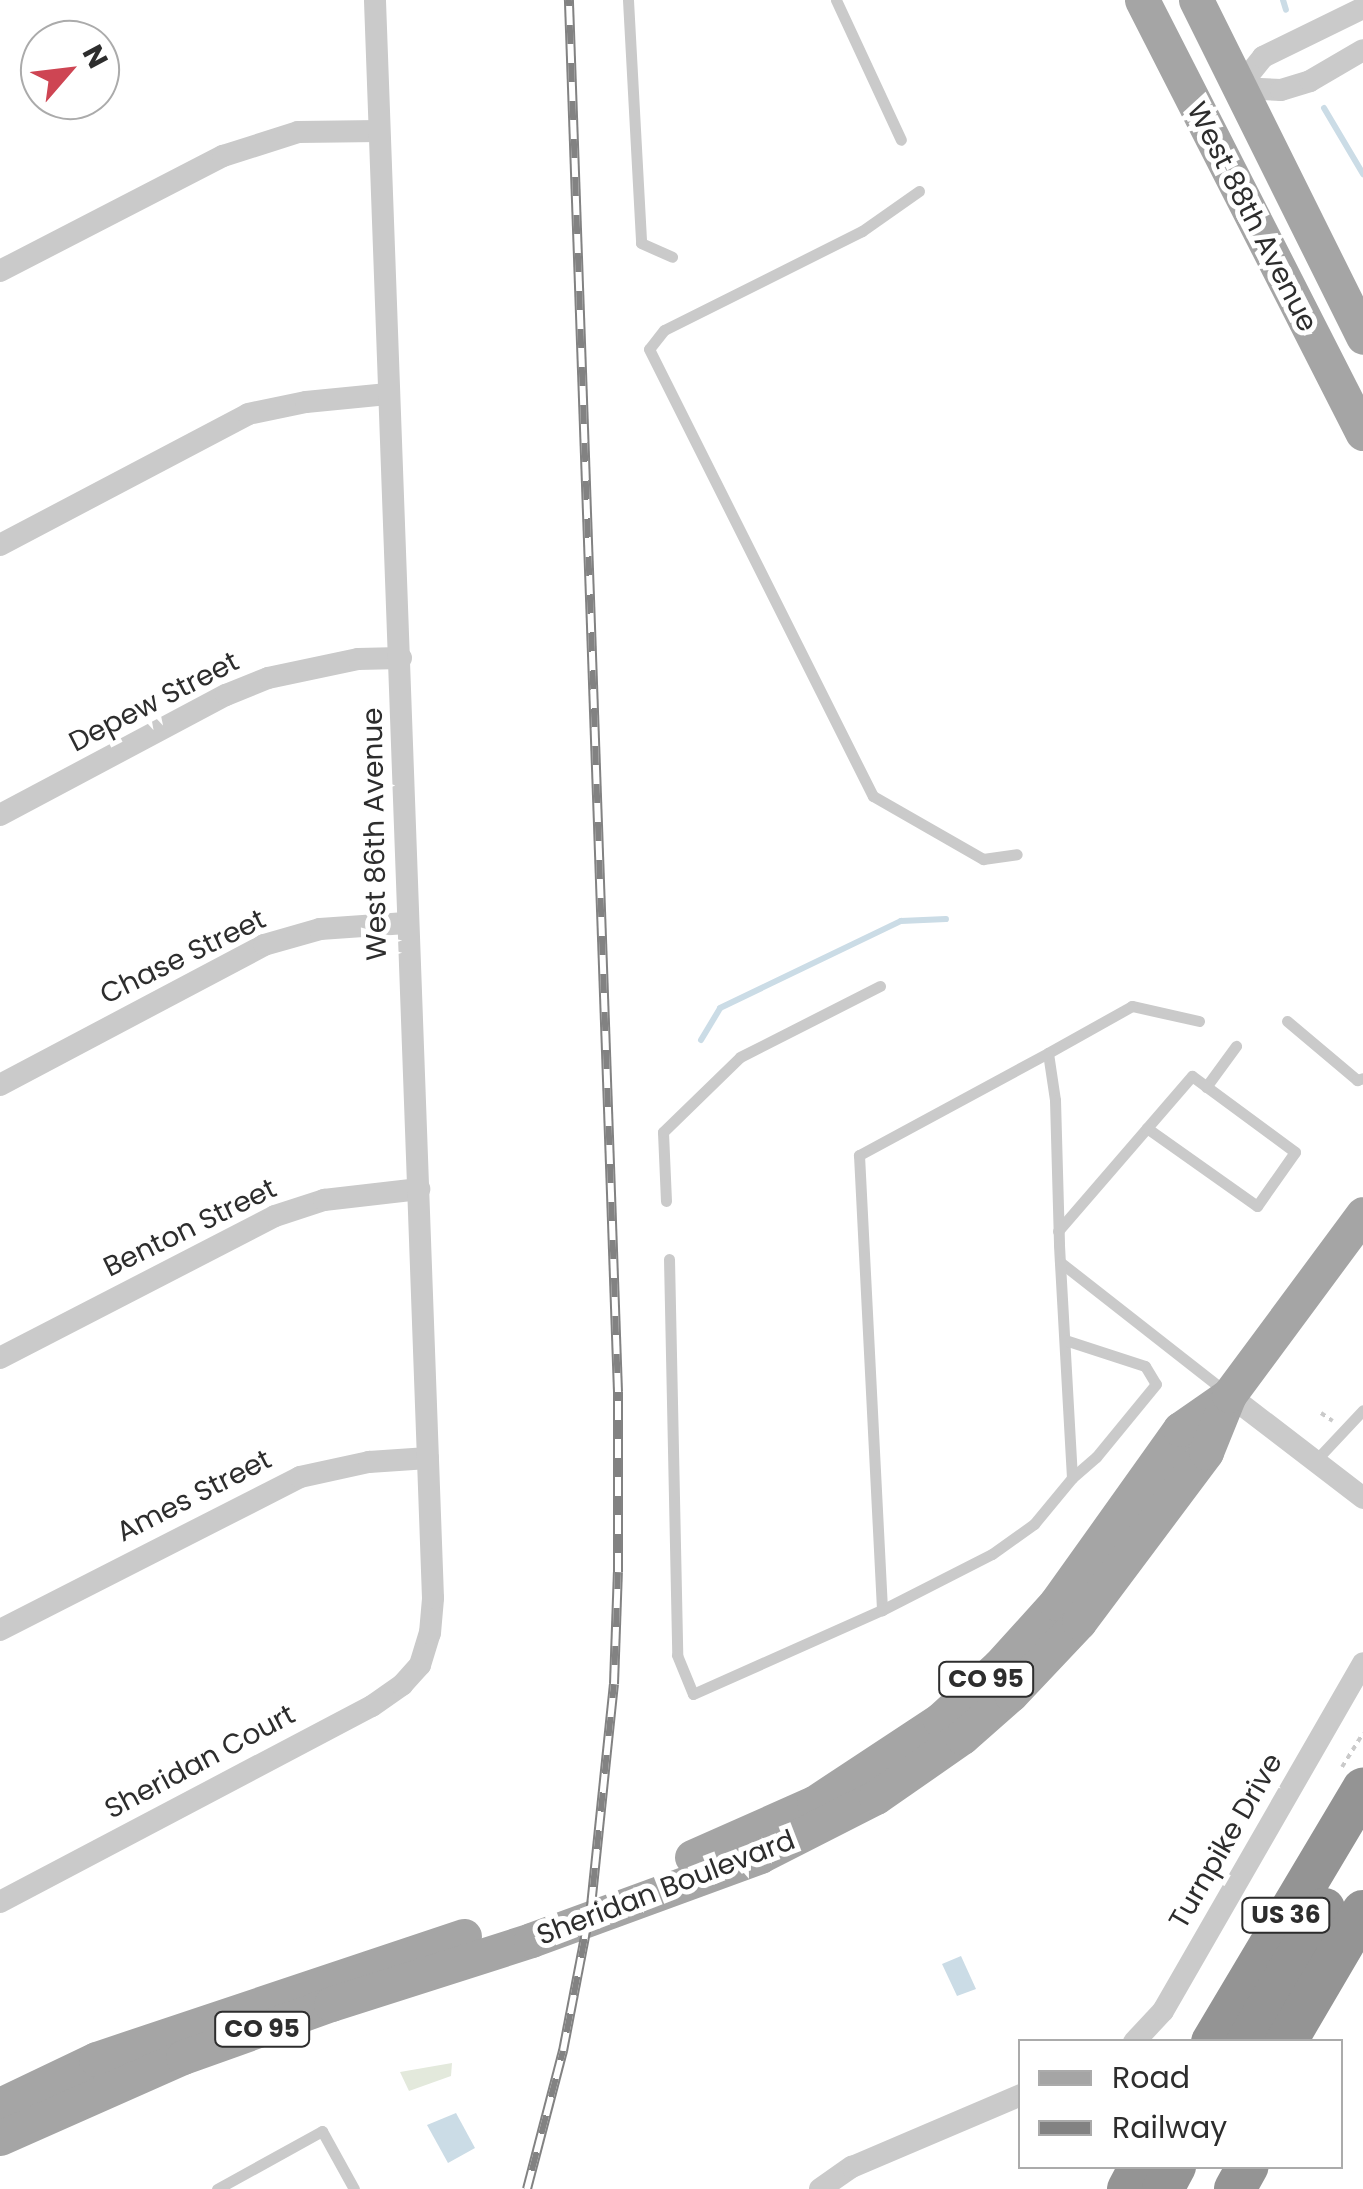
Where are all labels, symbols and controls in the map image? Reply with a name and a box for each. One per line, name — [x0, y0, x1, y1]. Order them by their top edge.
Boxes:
north arrow — [20, 20, 120, 120]
text: N — [73, 38, 117, 75]
street label: West 88th Avenue — [1180, 97, 1324, 337]
street label: Depew Street — [64, 645, 244, 759]
street label: West 86th Avenue — [356, 707, 394, 961]
street label: Chase Street — [95, 902, 271, 1012]
street label: Benton Street — [98, 1172, 282, 1284]
street label: Ames Street — [111, 1443, 277, 1549]
road number: CO 95 — [936, 1659, 1036, 1699]
street label: Sheridan Court — [99, 1698, 301, 1826]
street label: Turnpike Drive — [1162, 1747, 1290, 1935]
street label: Sheridan Boulevard — [532, 1823, 800, 1953]
road number: US 36 — [1241, 1895, 1331, 1935]
road number: CO 95 — [212, 2009, 312, 2049]
legend — [1018, 2039, 1343, 2169]
text: Road — [1112, 2056, 1190, 2099]
text: Railway — [1112, 2106, 1227, 2149]

